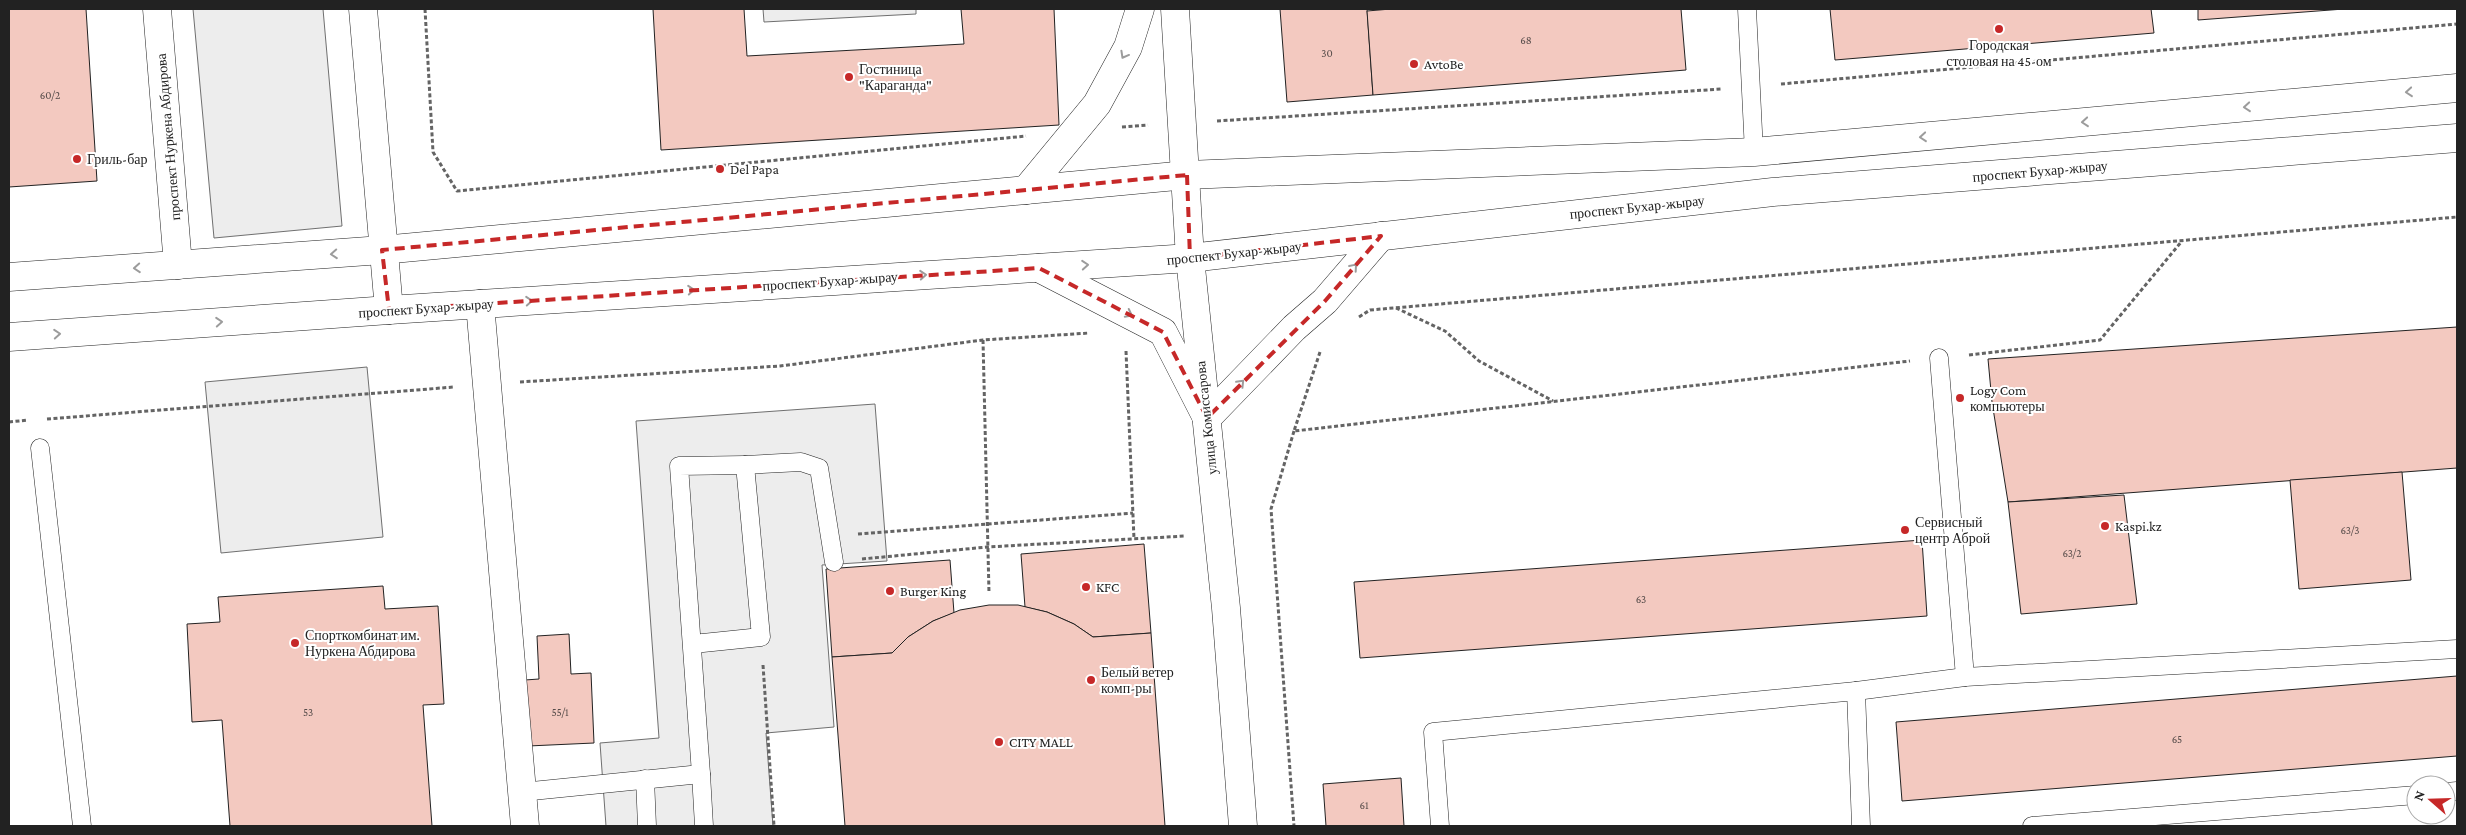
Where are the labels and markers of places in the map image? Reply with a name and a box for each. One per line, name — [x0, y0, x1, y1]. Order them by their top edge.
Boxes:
marker: Городская столовая на 45-ом — [1993, 23, 2005, 35]
place label: Городская столовая на 45-ом — [1946, 37, 2052, 69]
place label: AvtoBe — [1424, 56, 1463, 72]
marker: AvtoBe — [1408, 58, 1420, 70]
place label: Гостиница "Караганда" — [859, 61, 932, 93]
marker: Гостиница "Караганда" — [843, 71, 855, 83]
place label: Гриль-бар — [87, 151, 148, 167]
marker: Гриль-бар — [71, 153, 83, 165]
place label: Del Papa — [730, 161, 779, 177]
marker: Del Papa — [714, 163, 726, 175]
place label: Logy Com компьютеры — [1970, 382, 2045, 414]
marker: Logy Com компьютеры — [1954, 392, 1966, 404]
place label: Сервисный центр Аброй — [1915, 514, 1991, 546]
place label: Kaspi.kz — [2115, 518, 2162, 534]
marker: Kaspi.kz — [2099, 520, 2111, 532]
marker: Сервисный центр Аброй — [1899, 524, 1911, 536]
place label: KFC — [1096, 579, 1119, 595]
marker: KFC — [1080, 581, 1092, 593]
place label: Burger King — [900, 583, 966, 599]
marker: Burger King — [884, 585, 896, 597]
place label: Спорткомбинат им. Нуркена Абдирова — [305, 627, 420, 659]
marker: Спорткомбинат им. Нуркена Абдирова — [289, 637, 301, 649]
place label: Белый ветер комп-ры — [1101, 664, 1174, 696]
marker: Белый ветер комп-ры — [1085, 674, 1097, 686]
place label: CITY MALL — [1009, 734, 1073, 750]
marker: CITY MALL — [993, 736, 1005, 748]

